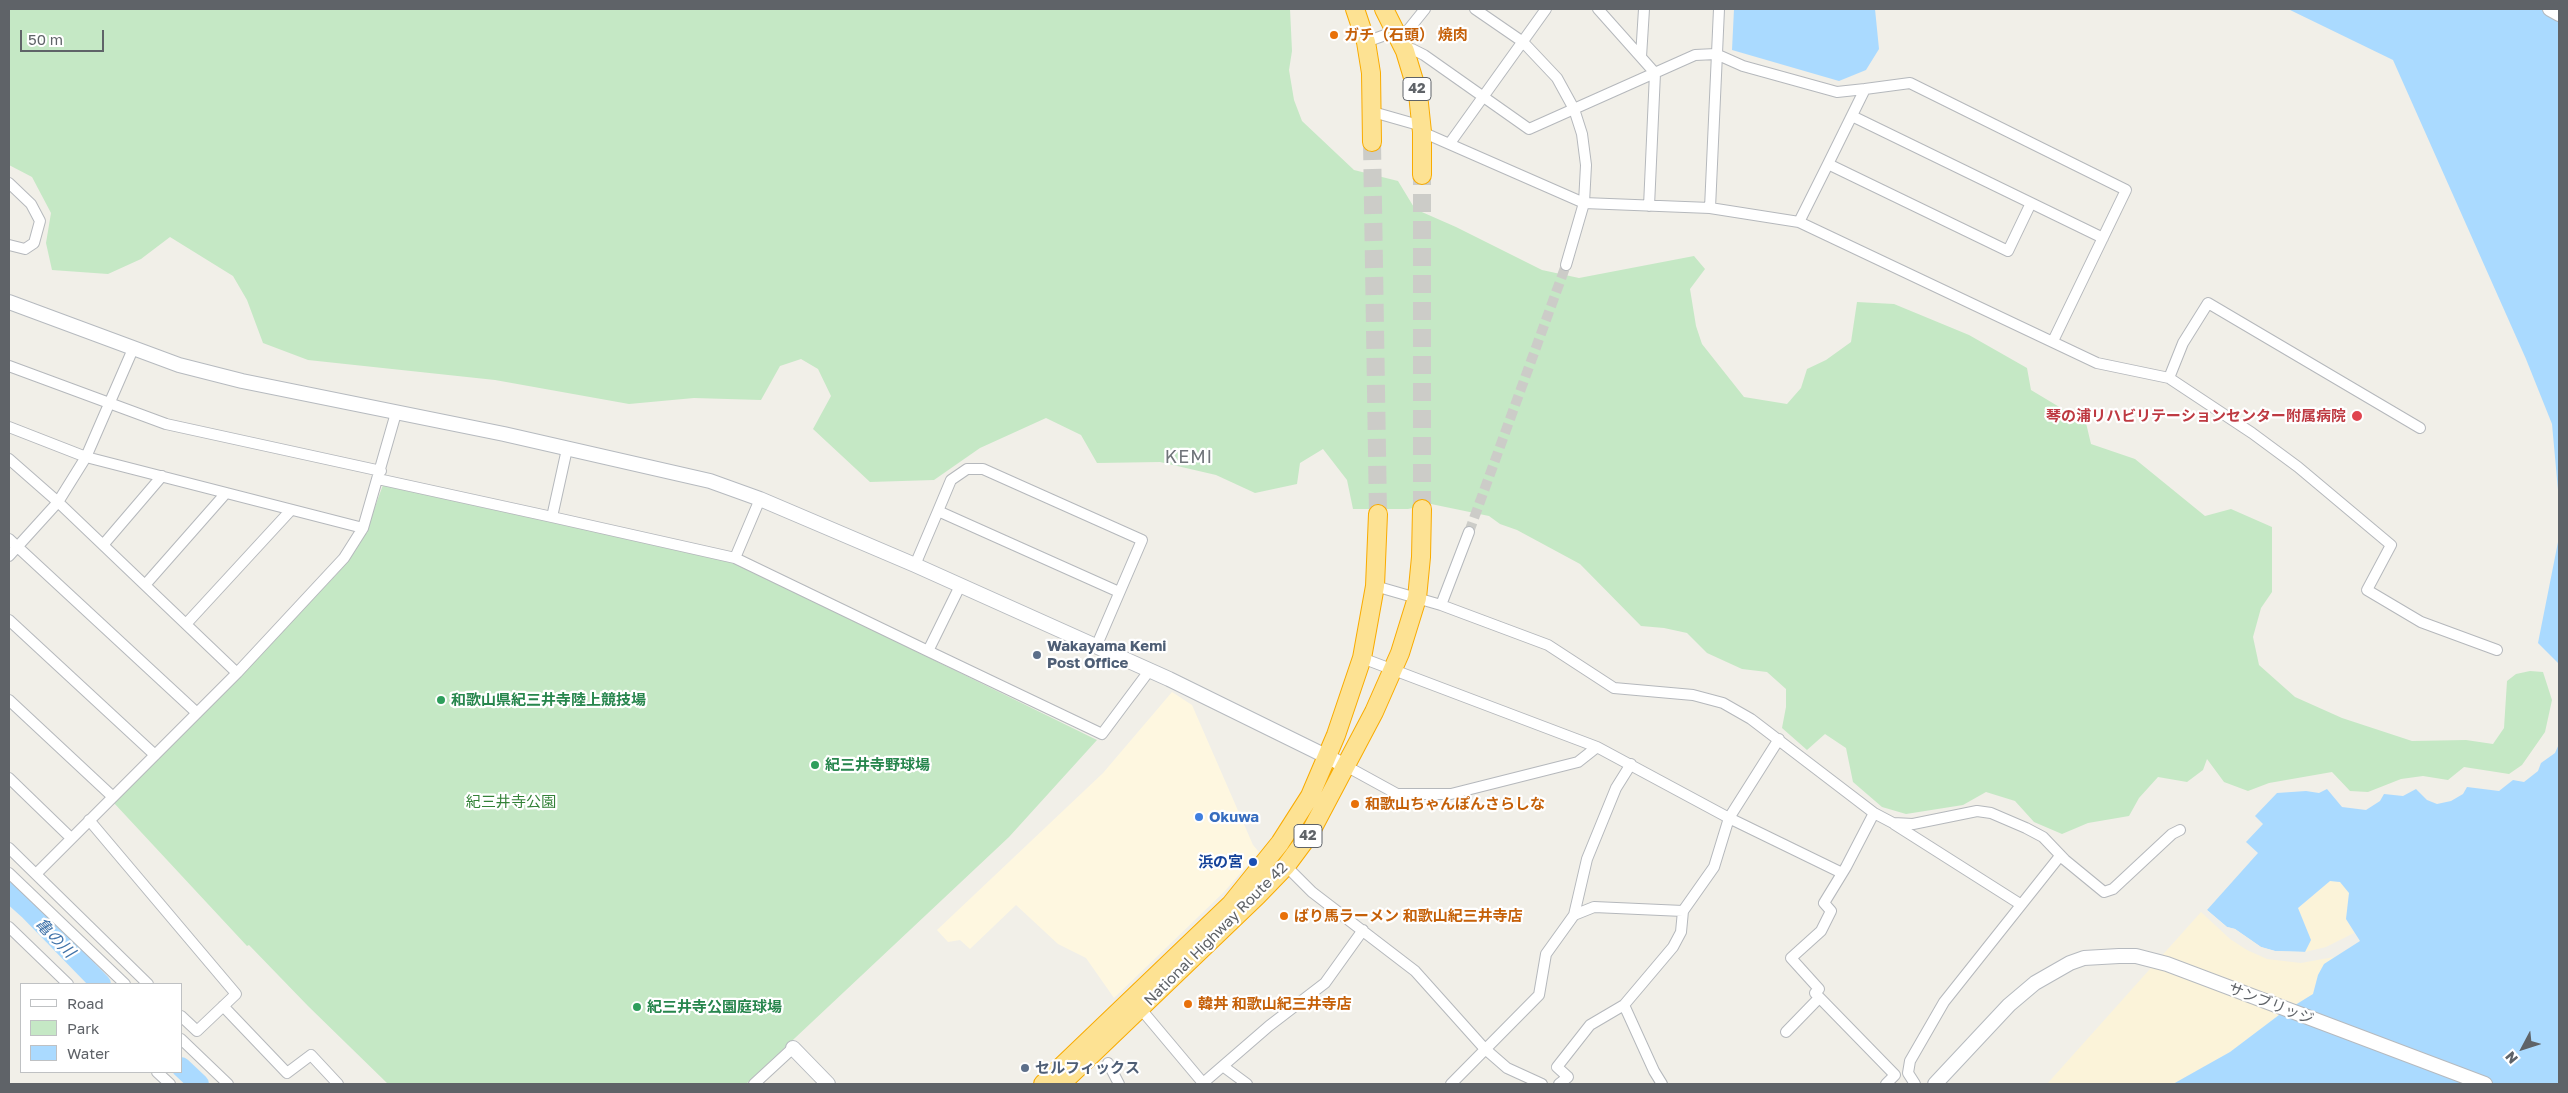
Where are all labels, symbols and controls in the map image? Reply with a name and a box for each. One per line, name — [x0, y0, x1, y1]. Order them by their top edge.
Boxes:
scale bar — [22, 20, 106, 52]
place label: ガチ（石頭） 焼肉 — [1344, 26, 1468, 44]
marker: ガチ（石頭） 焼肉 — [1328, 29, 1340, 41]
text: 50 m — [28, 30, 63, 48]
road number: 42 — [1403, 78, 1431, 100]
place label: 琴の浦リハビリテーションセンター附属病院 — [2046, 407, 2346, 425]
marker: 琴の浦リハビリテーションセンター附属病院 — [2350, 409, 2364, 423]
district label: KEMI — [1164, 446, 1214, 468]
place label: Wakayama Kemi Post Office — [1047, 637, 1166, 672]
marker: Wakayama Kemi Post Office — [1031, 649, 1043, 661]
place label: 和歌山県紀三井寺陸上競技場 — [451, 691, 646, 709]
marker: 和歌山県紀三井寺陸上競技場 — [435, 694, 447, 706]
place label: 紀三井寺野球場 — [825, 756, 930, 774]
marker: 紀三井寺野球場 — [809, 759, 821, 771]
park label: 紀三井寺公園 — [466, 793, 556, 811]
place label: 和歌山ちゃんぽんさらしな — [1365, 795, 1545, 813]
marker: 和歌山ちゃんぽんさらしな — [1349, 798, 1361, 810]
place label: Okuwa — [1209, 808, 1259, 826]
marker: Okuwa — [1193, 811, 1205, 823]
road number: 42 — [1294, 824, 1322, 848]
place label: 浜の宮 — [1198, 853, 1243, 871]
marker: 浜の宮 — [1247, 856, 1259, 868]
street label: National Highway Route 42 — [1141, 859, 1291, 1009]
place label: ばり馬ラーメン 和歌山紀三井寺店 — [1294, 907, 1523, 925]
marker: ばり馬ラーメン 和歌山紀三井寺店 — [1278, 910, 1290, 922]
water label: 亀の川 — [31, 914, 79, 962]
street label: サンブリッジ — [2226, 979, 2316, 1029]
legend — [20, 983, 182, 1073]
text: Road — [67, 994, 104, 1012]
place label: 韓丼 和歌山紀三井寺店 — [1198, 995, 1352, 1013]
place label: 紀三井寺公園庭球場 — [647, 998, 782, 1016]
marker: 韓丼 和歌山紀三井寺店 — [1182, 998, 1194, 1010]
marker: 紀三井寺公園庭球場 — [631, 1001, 643, 1013]
text: Park — [67, 1019, 99, 1037]
north arrow — [2498, 1023, 2548, 1073]
text: Water — [67, 1044, 110, 1062]
text: N — [2501, 1048, 2521, 1068]
place label: セルフィックス — [1035, 1059, 1140, 1077]
marker: セルフィックス — [1019, 1062, 1031, 1074]

